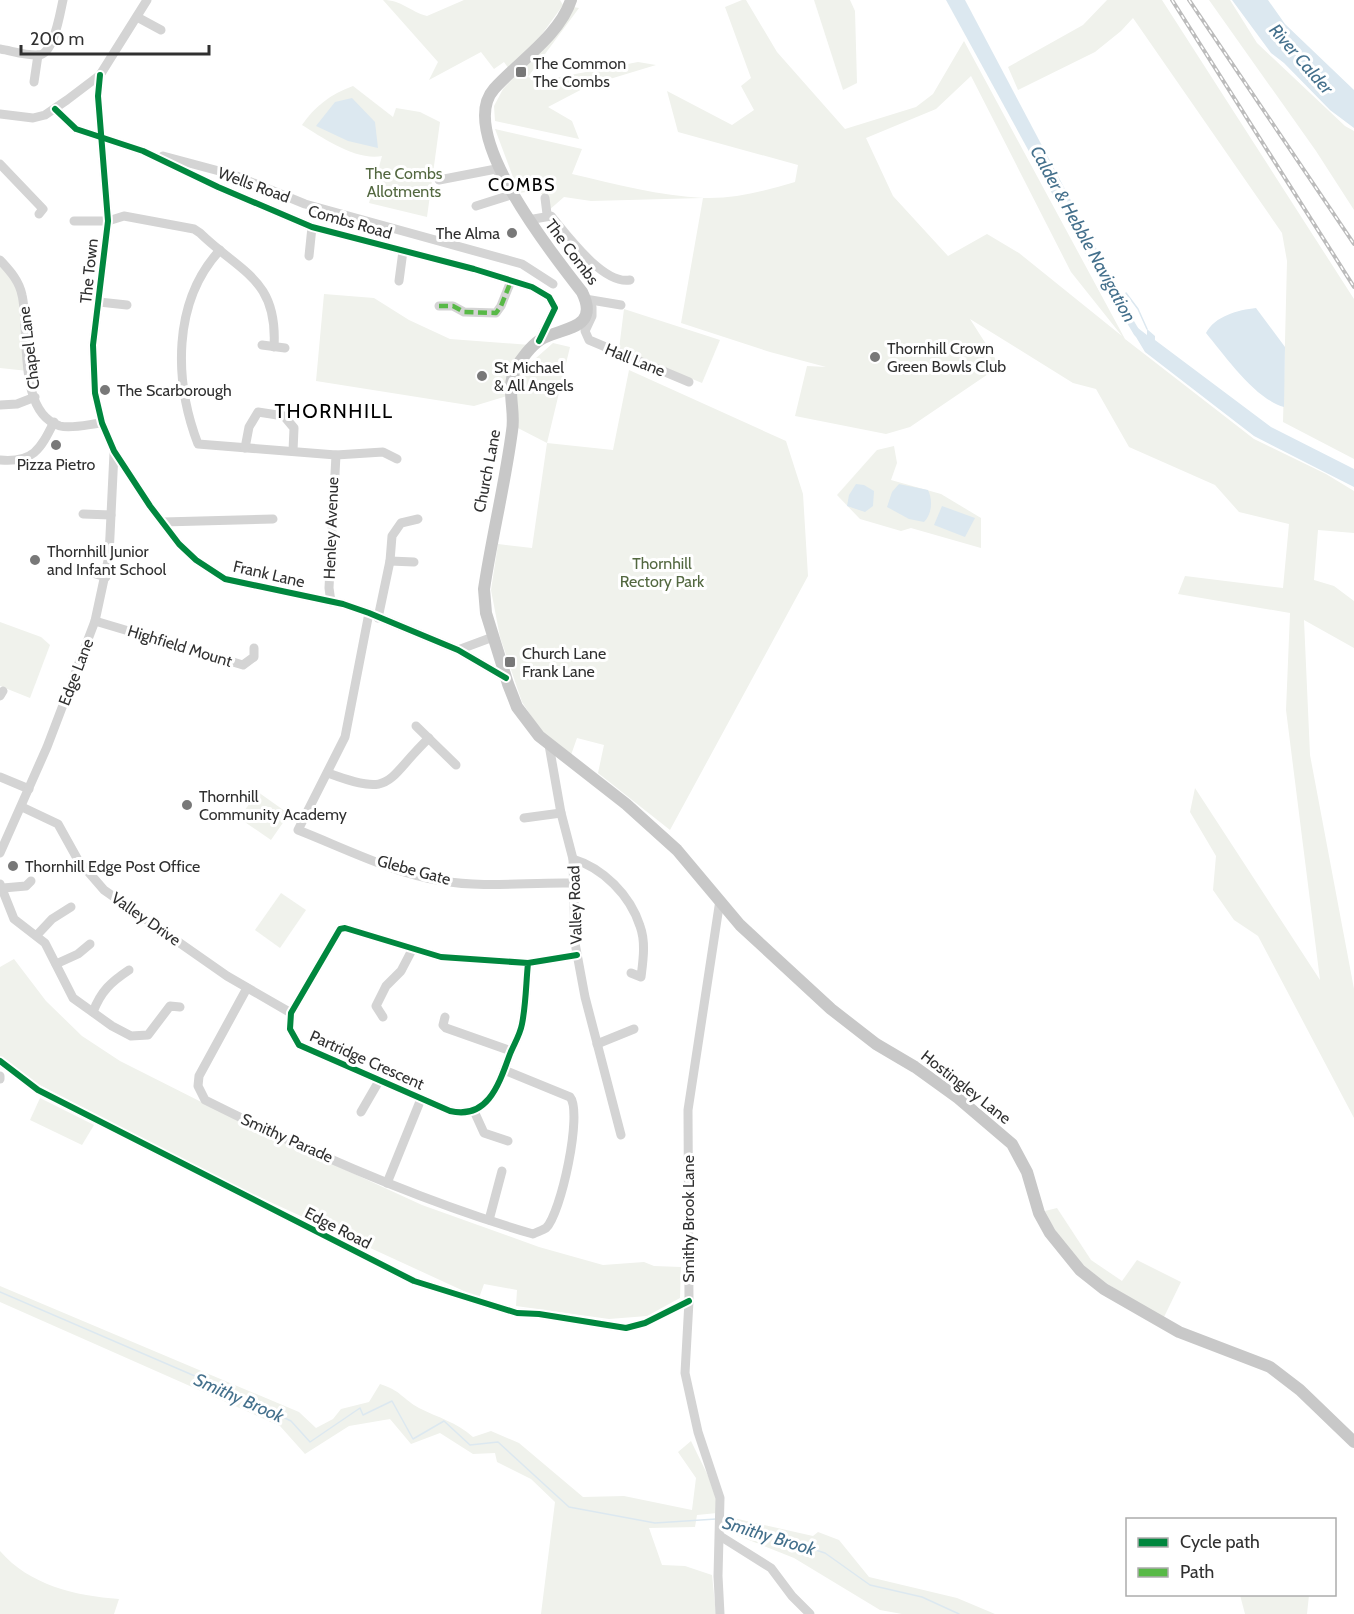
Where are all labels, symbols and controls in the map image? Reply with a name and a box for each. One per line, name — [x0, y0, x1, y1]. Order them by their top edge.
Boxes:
scale bar — [21, 18, 208, 56]
water label: River Calder — [1264, 19, 1339, 100]
text: 200 m — [30, 28, 84, 50]
place label: The Common The Combs — [533, 54, 626, 91]
marker: The Common The Combs — [514, 65, 528, 79]
water label: Calder & Hebble Navigation — [1025, 142, 1141, 326]
street label: Wells Road — [215, 163, 293, 207]
park label: The Combs Allotments — [366, 164, 443, 201]
district label: COMBS — [488, 174, 556, 196]
street label: Combs Road — [306, 201, 394, 243]
street label: The Combs — [541, 216, 603, 289]
place label: The Alma — [436, 224, 500, 243]
marker: The Alma — [505, 226, 519, 240]
street label: The Town — [76, 237, 102, 305]
street label: Chapel Lane — [14, 305, 44, 391]
street label: Hall Lane — [602, 339, 668, 381]
place label: Thornhill Crown Green Bowls Club — [887, 339, 1006, 376]
marker: Thornhill Crown Green Bowls Club — [868, 350, 882, 364]
place label: St Michael & All Angels — [494, 358, 574, 395]
marker: St Michael & All Angels — [475, 369, 489, 383]
place label: The Scarborough — [117, 381, 232, 400]
marker: The Scarborough — [98, 383, 112, 397]
district label: THORNHILL — [274, 399, 394, 423]
street label: Church Lane — [470, 428, 504, 514]
marker: Pizza Pietro — [49, 438, 63, 452]
place label: Pizza Pietro — [17, 455, 95, 474]
street label: Henley Avenue — [320, 476, 342, 580]
place label: Thornhill Junior and Infant School — [47, 542, 166, 579]
marker: Thornhill Junior and Infant School — [28, 553, 42, 567]
park label: Thornhill Rectory Park — [620, 554, 705, 591]
street label: Frank Lane — [231, 557, 307, 591]
street label: Highfield Mount — [125, 621, 235, 671]
street label: Edge Lane — [55, 636, 97, 708]
place label: Church Lane Frank Lane — [522, 644, 606, 681]
marker: Church Lane Frank Lane — [503, 655, 517, 669]
place label: Thornhill Community Academy — [199, 787, 347, 824]
marker: Thornhill Community Academy — [180, 798, 194, 812]
street label: Glebe Gate — [375, 851, 453, 889]
place label: Thornhill Edge Post Office — [25, 857, 200, 876]
marker: Thornhill Edge Post Office — [6, 859, 20, 873]
street label: Valley Road — [564, 865, 586, 945]
street label: Valley Drive — [108, 888, 184, 950]
street label: Partridge Crescent — [307, 1026, 428, 1094]
street label: Hostingley Lane — [917, 1046, 1015, 1128]
street label: Smithy Parade — [238, 1109, 336, 1167]
street label: Smithy Brook Lane — [679, 1155, 698, 1283]
street label: Edge Road — [302, 1203, 374, 1253]
water label: Smithy Brook — [191, 1368, 288, 1428]
water label: Smithy Brook — [720, 1511, 819, 1561]
legend — [1126, 1518, 1336, 1596]
text: Cycle path — [1180, 1531, 1260, 1553]
text: Path — [1180, 1561, 1214, 1583]

